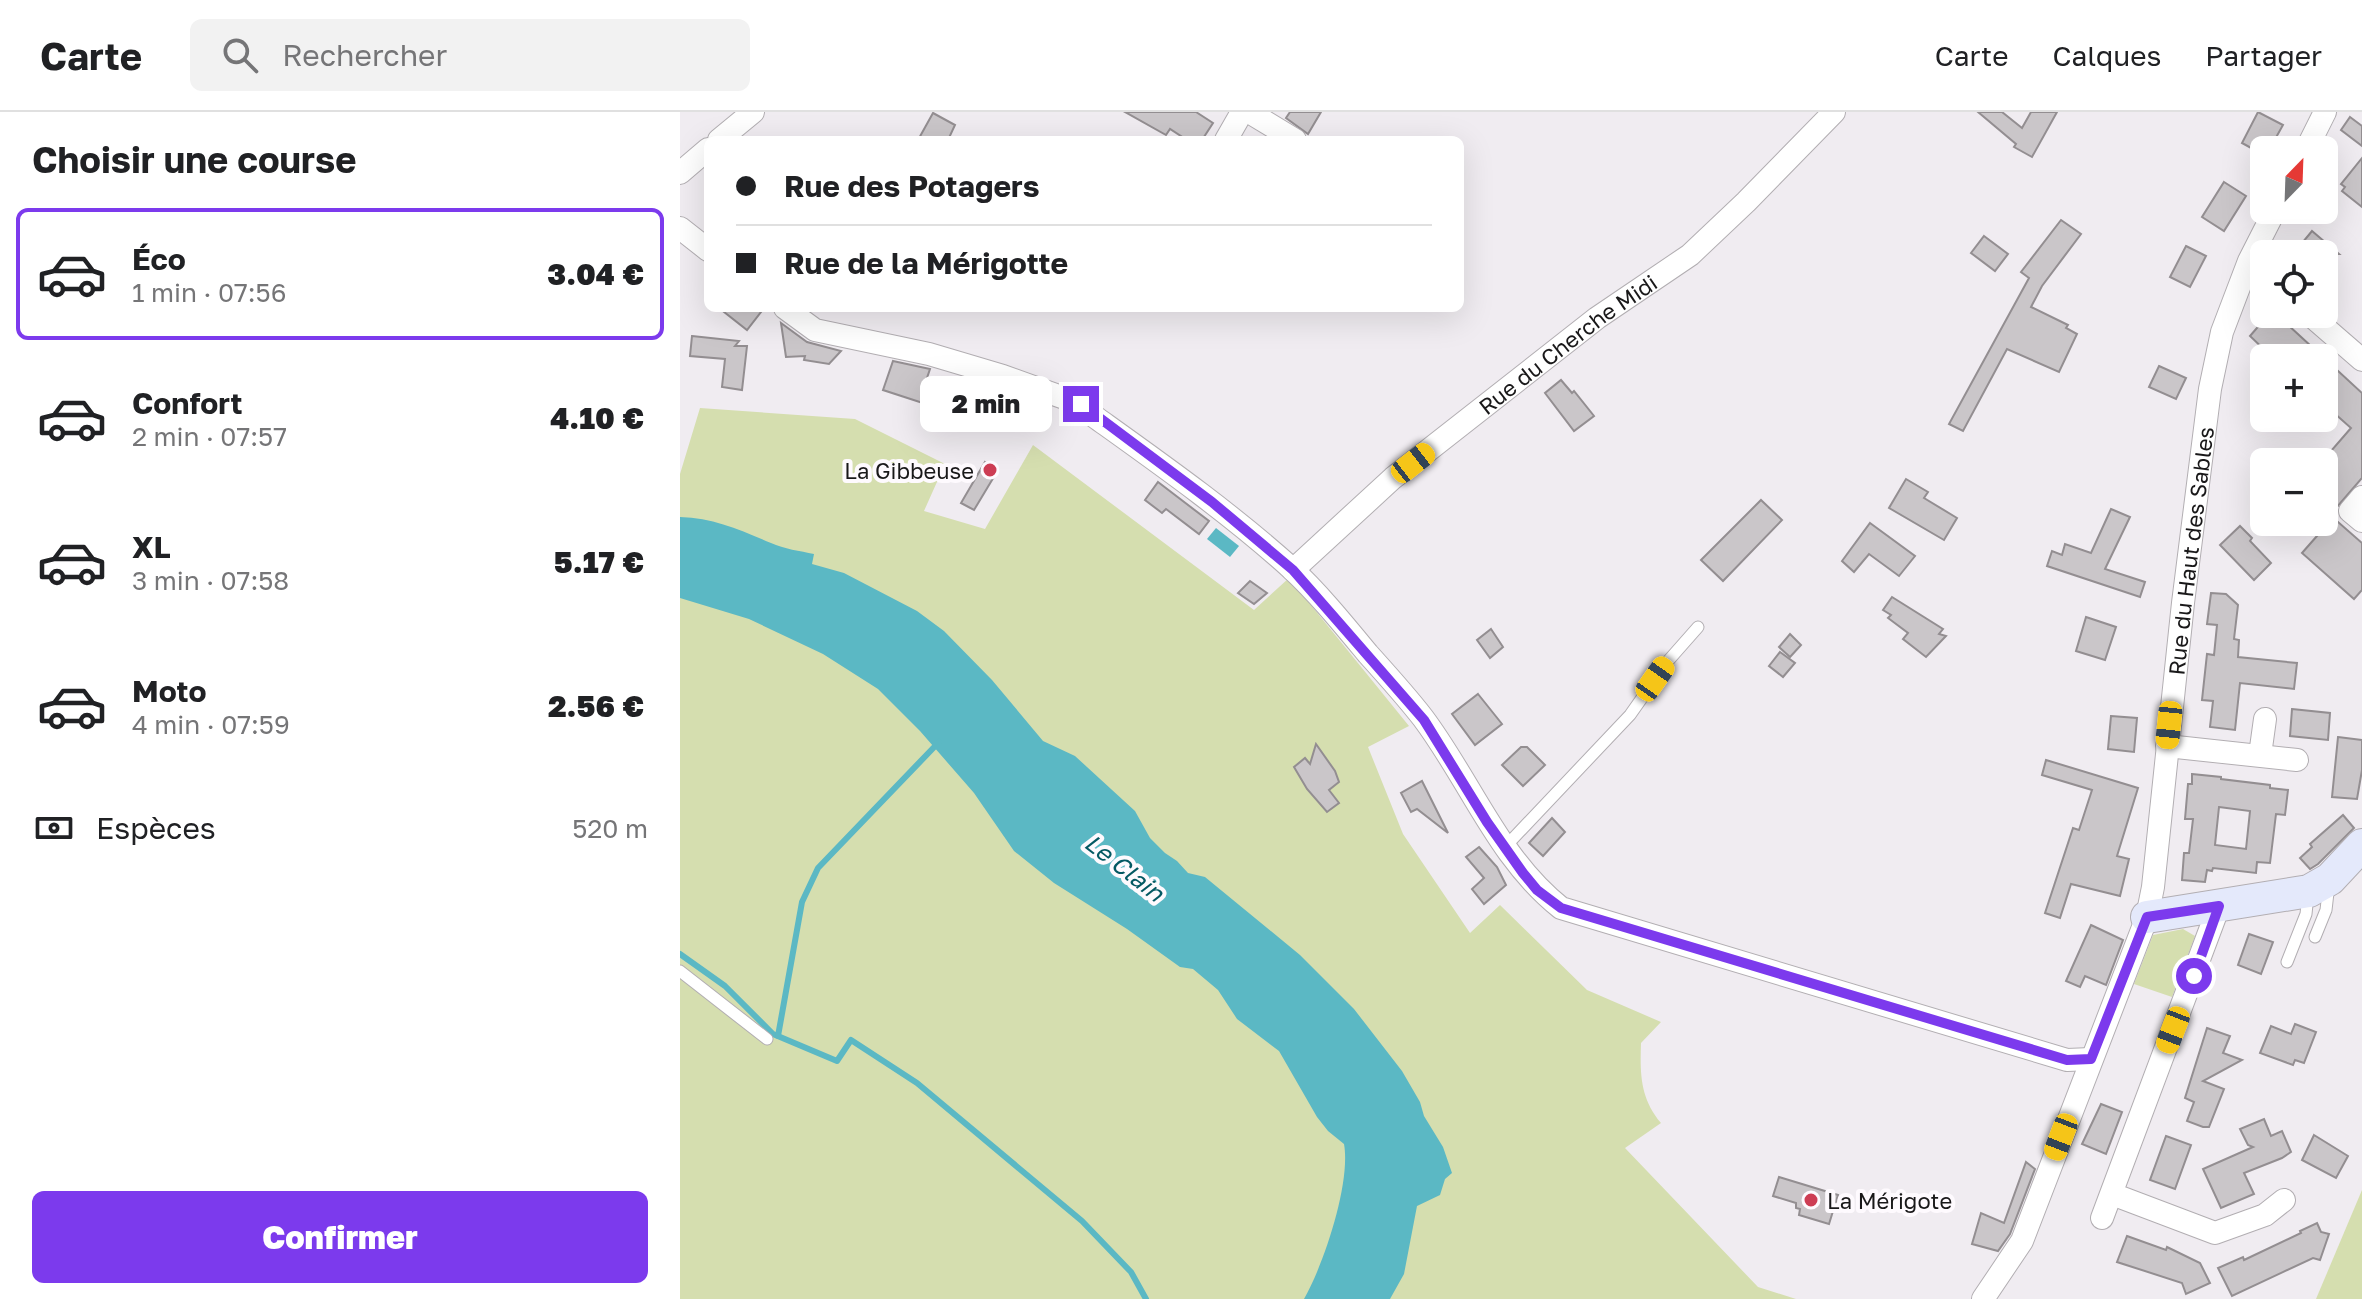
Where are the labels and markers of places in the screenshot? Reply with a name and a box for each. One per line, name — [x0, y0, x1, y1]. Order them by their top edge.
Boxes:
place label: La Gibbeuse — [844, 457, 974, 484]
marker: La Gibbeuse — [981, 461, 999, 479]
place label: La Mérigote — [1827, 1187, 1952, 1214]
marker: La Mérigote — [1802, 1191, 1820, 1209]

